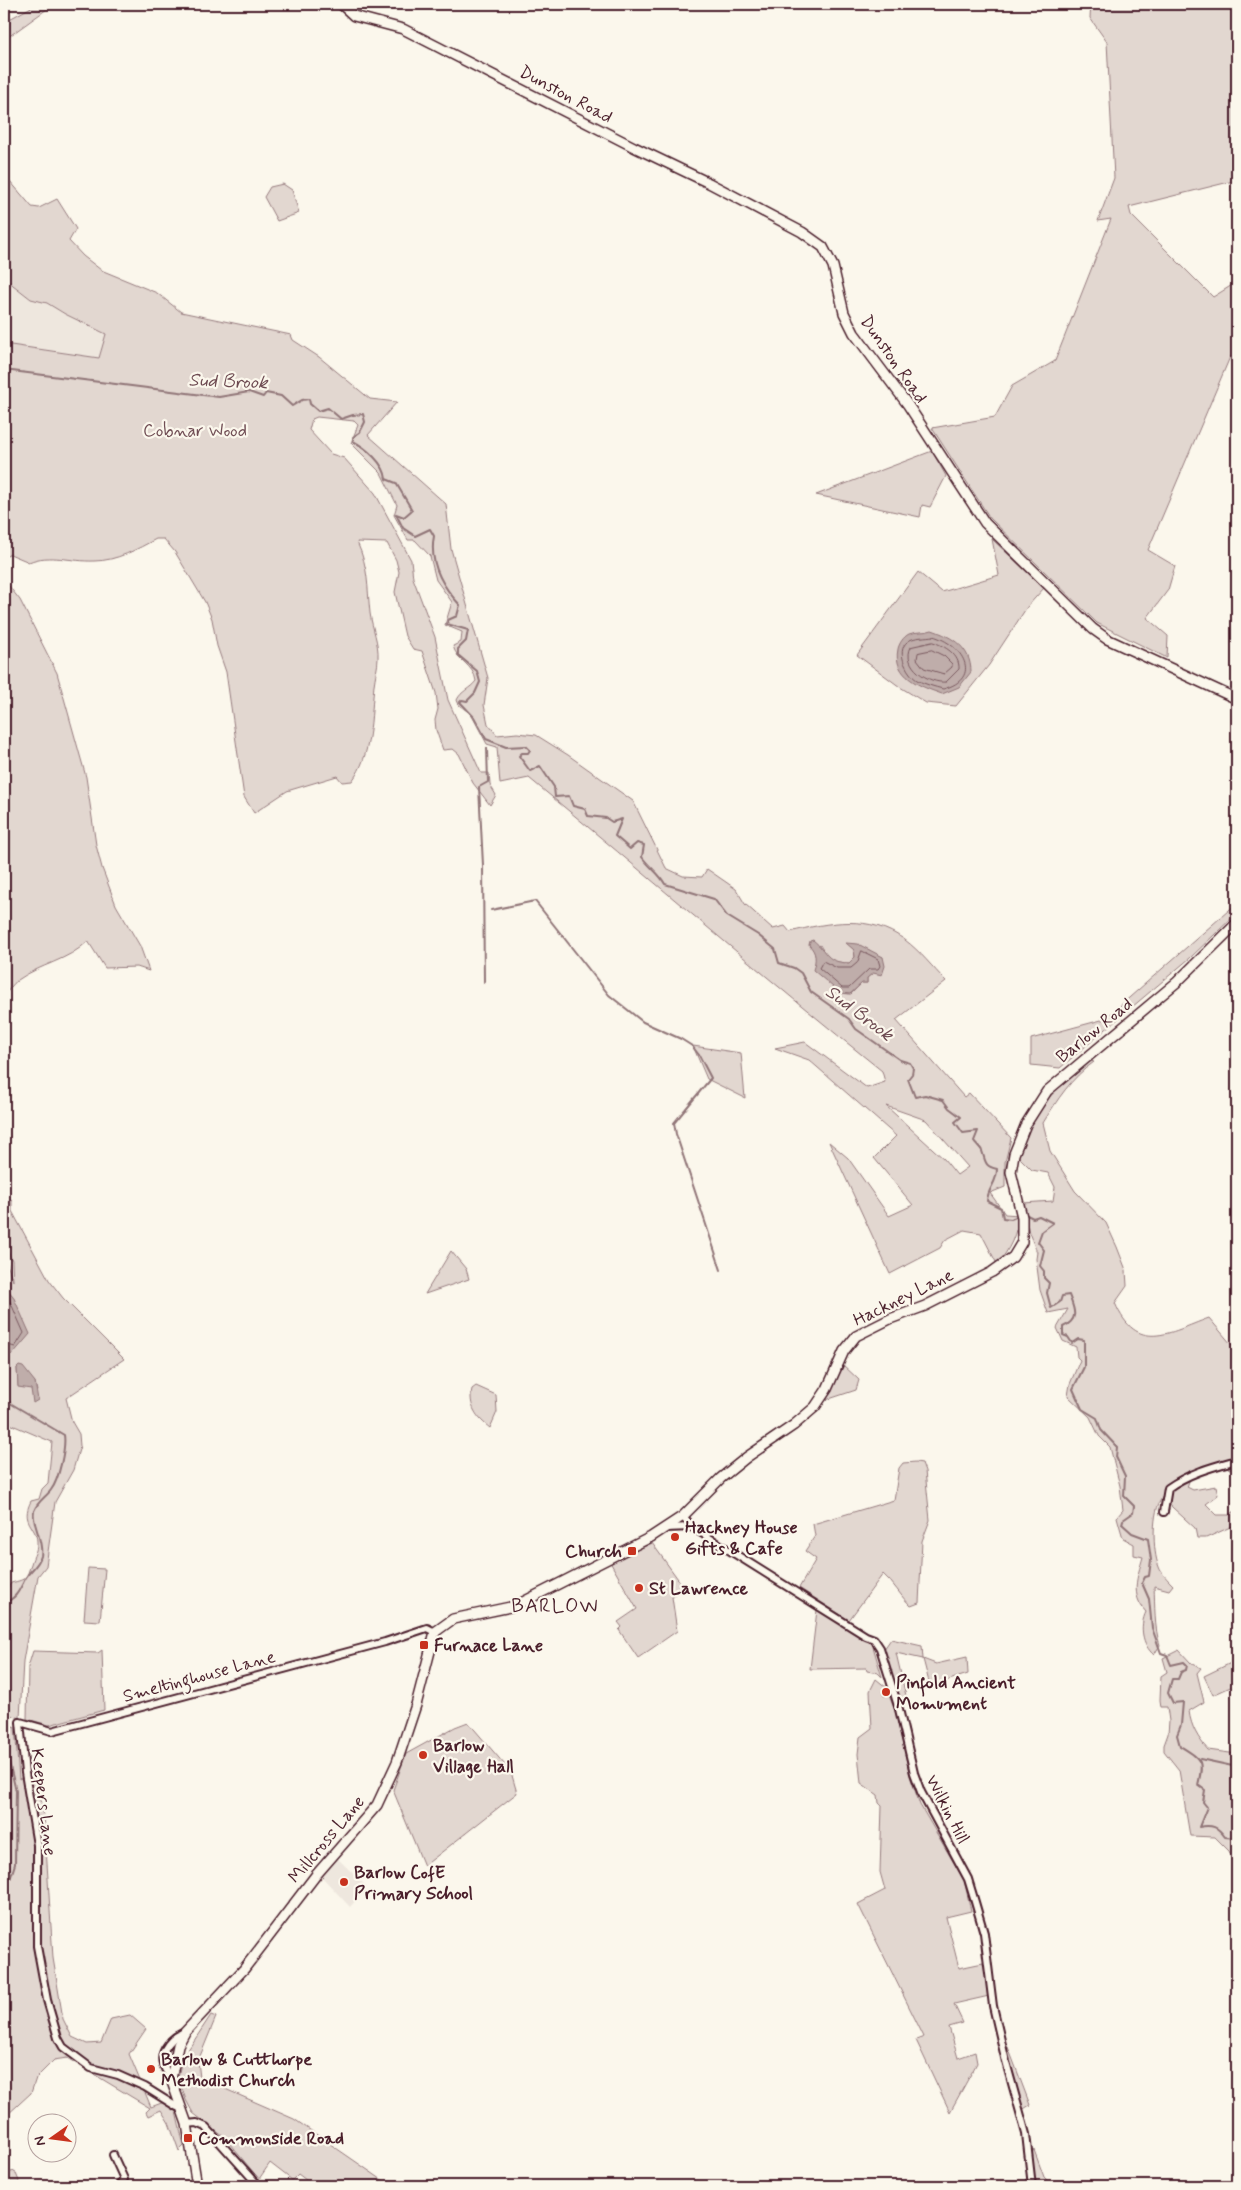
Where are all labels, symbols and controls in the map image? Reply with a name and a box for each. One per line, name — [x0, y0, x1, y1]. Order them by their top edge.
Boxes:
street label: Dunston Road — [515, 60, 616, 130]
street label: Dunston Road — [854, 311, 932, 408]
water label: Sud Brook — [188, 368, 269, 395]
park label: Cobnar Wood — [143, 419, 247, 443]
water label: Sud Brook — [820, 979, 899, 1048]
street label: Barlow Road — [1051, 992, 1138, 1069]
street label: Hackney Lane — [849, 1263, 958, 1333]
place label: Hackney House Gifts & Cafe — [685, 1516, 798, 1561]
marker: Hackney House Gifts & Cafe — [669, 1531, 681, 1543]
place label: Church — [565, 1540, 622, 1564]
marker: Church — [626, 1545, 638, 1557]
place label: St Lawrence — [649, 1577, 748, 1601]
marker: St Lawrence — [633, 1582, 645, 1594]
district label: BARLOW — [511, 1593, 599, 1620]
place label: Furnace Lane — [434, 1634, 543, 1658]
marker: Furnace Lane — [418, 1639, 430, 1651]
street label: Smeltinghouse Lane — [120, 1645, 279, 1711]
place label: Pinfold Ancient Momument — [896, 1671, 1016, 1716]
marker: Pinfold Ancient Momument — [880, 1686, 892, 1698]
place label: Barlow Village Hall — [433, 1734, 514, 1779]
street label: Keepers Lane — [25, 1747, 62, 1857]
marker: Barlow Village Hall — [417, 1749, 429, 1761]
street label: Wilkin Hill — [920, 1771, 975, 1848]
street label: Millcross Lane — [283, 1791, 371, 1889]
place label: Barlow CofE Primary School — [354, 1861, 473, 1906]
marker: Barlow CofE Primary School — [338, 1876, 350, 1888]
place label: Barlow & Cutthorpe Methodist Church — [161, 2048, 312, 2093]
marker: Barlow & Cutthorpe Methodist Church — [145, 2063, 157, 2075]
north arrow — [28, 2112, 78, 2162]
place label: Commonside Road — [198, 2127, 344, 2151]
marker: Commonside Road — [182, 2132, 194, 2144]
text: N — [30, 2134, 50, 2148]

